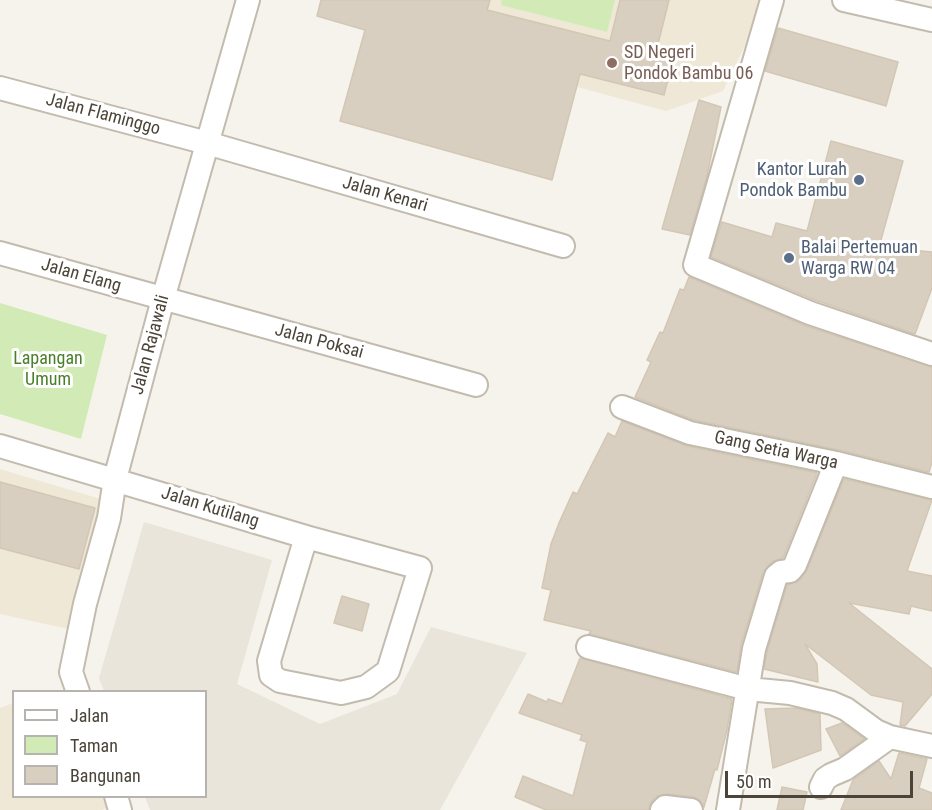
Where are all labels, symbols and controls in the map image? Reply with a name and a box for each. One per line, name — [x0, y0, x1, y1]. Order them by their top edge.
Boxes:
place label: SD Negeri Pondok Bambu 06 — [624, 42, 753, 84]
marker: SD Negeri Pondok Bambu 06 — [605, 56, 619, 70]
street label: Jalan Flaminggo — [43, 89, 163, 141]
place label: Kantor Lurah Pondok Bambu — [740, 159, 847, 201]
street label: Jalan Kenari — [340, 173, 430, 217]
marker: Kantor Lurah Pondok Bambu — [852, 173, 866, 187]
place label: Balai Pertemuan Warga RW 04 — [801, 237, 918, 280]
marker: Balai Pertemuan Warga RW 04 — [782, 251, 796, 265]
street label: Jalan Elang — [39, 254, 123, 298]
street label: Jalan Rajawali — [127, 293, 175, 397]
street label: Jalan Poksai — [272, 320, 366, 364]
park label: Lapangan Umum — [13, 348, 83, 391]
street label: Gang Setia Warga — [712, 427, 840, 475]
street label: Jalan Kutilang — [159, 483, 261, 533]
legend — [12, 690, 207, 798]
text: Jalan — [70, 705, 109, 726]
text: Taman — [70, 735, 118, 756]
scale bar — [728, 759, 916, 797]
text: Bangunan — [70, 765, 141, 786]
text: 50 m — [736, 771, 771, 792]

